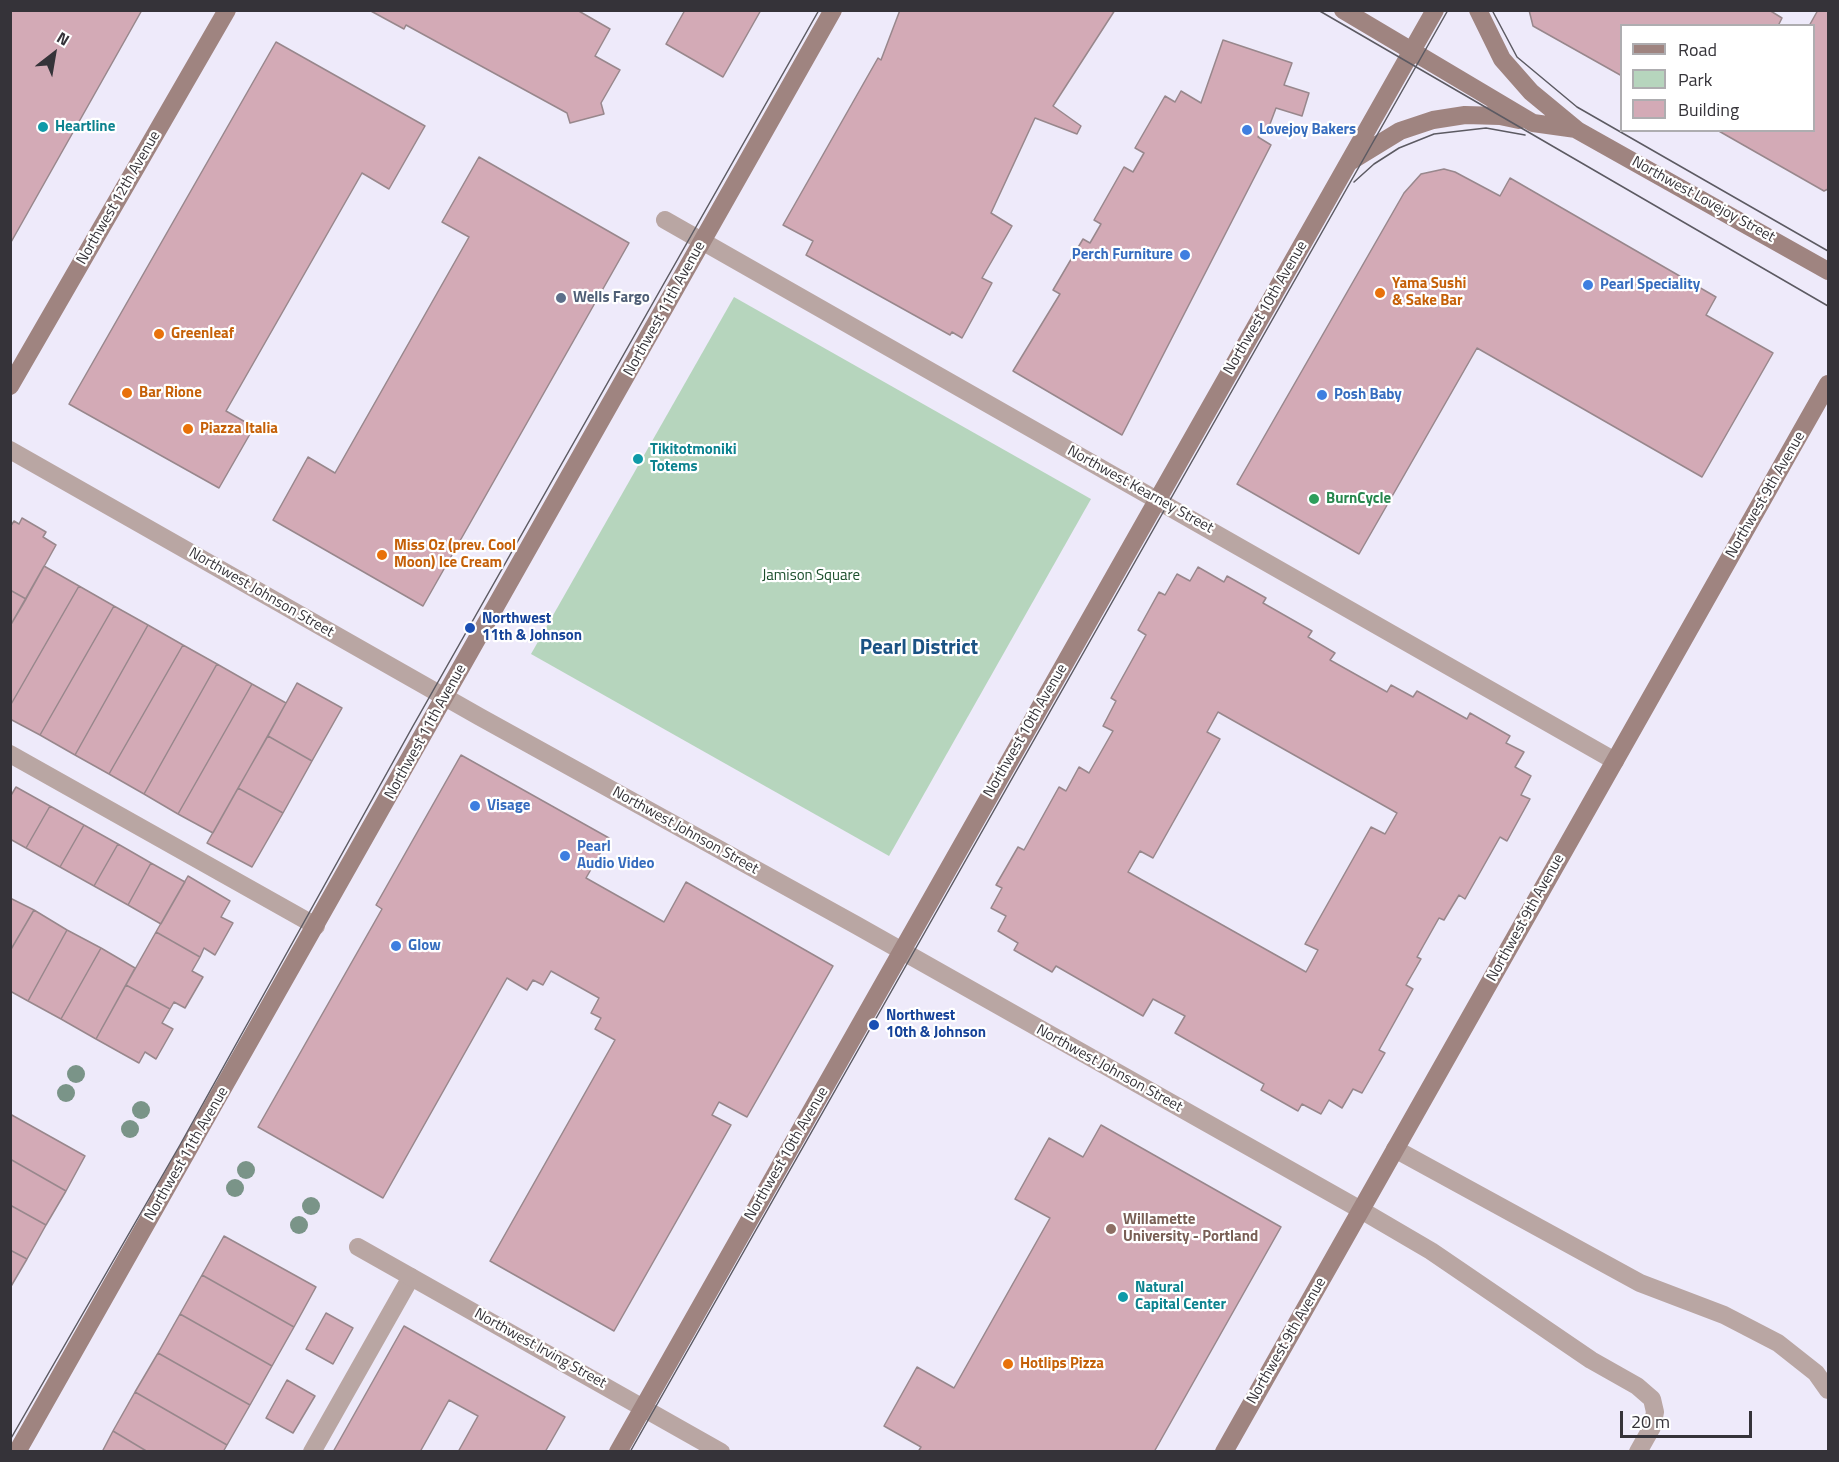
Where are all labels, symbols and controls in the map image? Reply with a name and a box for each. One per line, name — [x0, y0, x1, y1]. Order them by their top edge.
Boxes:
north arrow — [24, 24, 84, 84]
legend — [1620, 24, 1815, 132]
text: N — [52, 25, 74, 52]
text: Road — [1678, 36, 1717, 63]
text: Park — [1678, 66, 1712, 93]
text: Building — [1678, 96, 1739, 123]
place label: Heartline — [55, 118, 115, 136]
marker: Heartline — [36, 120, 50, 134]
place label: Lovejoy Bakers — [1259, 121, 1356, 139]
marker: Lovejoy Bakers — [1240, 123, 1254, 137]
street label: Northwest 12th Avenue — [73, 128, 165, 268]
street label: Northwest Lovejoy Street — [1628, 153, 1778, 247]
street label: Northwest 10th Avenue — [1220, 238, 1312, 378]
street label: Northwest 11th Avenue — [620, 239, 710, 379]
place label: Perch Furniture — [1072, 246, 1173, 264]
marker: Perch Furniture — [1178, 248, 1192, 262]
place label: Yama Sushi & Sake Bar — [1392, 275, 1466, 310]
place label: Pearl Speciality — [1600, 276, 1700, 294]
marker: Pearl Speciality — [1581, 278, 1595, 292]
marker: Yama Sushi & Sake Bar — [1373, 286, 1387, 300]
place label: Wells Fargo — [573, 289, 650, 307]
marker: Wells Fargo — [554, 291, 568, 305]
place label: Greenleaf — [171, 325, 234, 343]
marker: Greenleaf — [152, 327, 166, 341]
place label: Bar Rione — [139, 384, 202, 402]
marker: Bar Rione — [120, 386, 134, 400]
place label: Posh Baby — [1334, 386, 1402, 404]
marker: Posh Baby — [1315, 388, 1329, 402]
place label: Piazza Italia — [200, 420, 278, 438]
marker: Piazza Italia — [181, 422, 195, 436]
street label: Northwest 9th Avenue — [1722, 429, 1810, 561]
place label: Tikitotmoniki Totems — [650, 441, 737, 476]
street label: Northwest Kearney Street — [1064, 442, 1216, 538]
marker: Tikitotmoniki Totems — [631, 452, 645, 466]
place label: BurnCycle — [1326, 490, 1391, 508]
marker: BurnCycle — [1307, 492, 1321, 506]
place label: Miss Oz (prev. Cool Moon) Ice Cream — [394, 537, 516, 572]
street label: Northwest Johnson Street — [185, 544, 337, 642]
marker: Miss Oz (prev. Cool Moon) Ice Cream — [375, 548, 389, 562]
park label: Jamison Square — [762, 567, 860, 585]
place label: Northwest 11th & Johnson — [482, 610, 582, 645]
marker: Northwest 11th & Johnson — [463, 621, 477, 635]
district label: Pearl District — [860, 636, 978, 662]
street label: Northwest 10th Avenue — [980, 661, 1072, 801]
street label: Northwest 11th Avenue — [381, 662, 471, 802]
street label: Northwest Johnson Street — [609, 783, 761, 879]
place label: Visage — [487, 797, 530, 815]
marker: Visage — [468, 799, 482, 813]
place label: Pearl Audio Video — [577, 838, 654, 873]
marker: Pearl Audio Video — [558, 849, 572, 863]
street label: Northwest 9th Avenue — [1484, 851, 1568, 985]
place label: Glow — [408, 937, 441, 955]
marker: Glow — [389, 939, 403, 953]
place label: Northwest 10th & Johnson — [886, 1007, 986, 1042]
marker: Northwest 10th & Johnson — [867, 1018, 881, 1032]
street label: Northwest Johnson Street — [1033, 1021, 1185, 1117]
street label: Northwest 11th Avenue — [141, 1084, 233, 1224]
street label: Northwest 10th Avenue — [741, 1084, 833, 1224]
place label: Willamette University - Portland — [1123, 1211, 1258, 1246]
marker: Willamette University - Portland — [1104, 1222, 1118, 1236]
street label: Northwest 9th Avenue — [1243, 1275, 1331, 1407]
place label: Natural Capital Center — [1135, 1279, 1226, 1314]
marker: Natural Capital Center — [1116, 1290, 1130, 1304]
street label: Northwest Irving Street — [471, 1305, 609, 1393]
place label: Hotlips Pizza — [1020, 1355, 1104, 1373]
marker: Hotlips Pizza — [1001, 1357, 1015, 1371]
scale bar — [1623, 1399, 1755, 1437]
text: 20 m — [1631, 1408, 1670, 1435]

